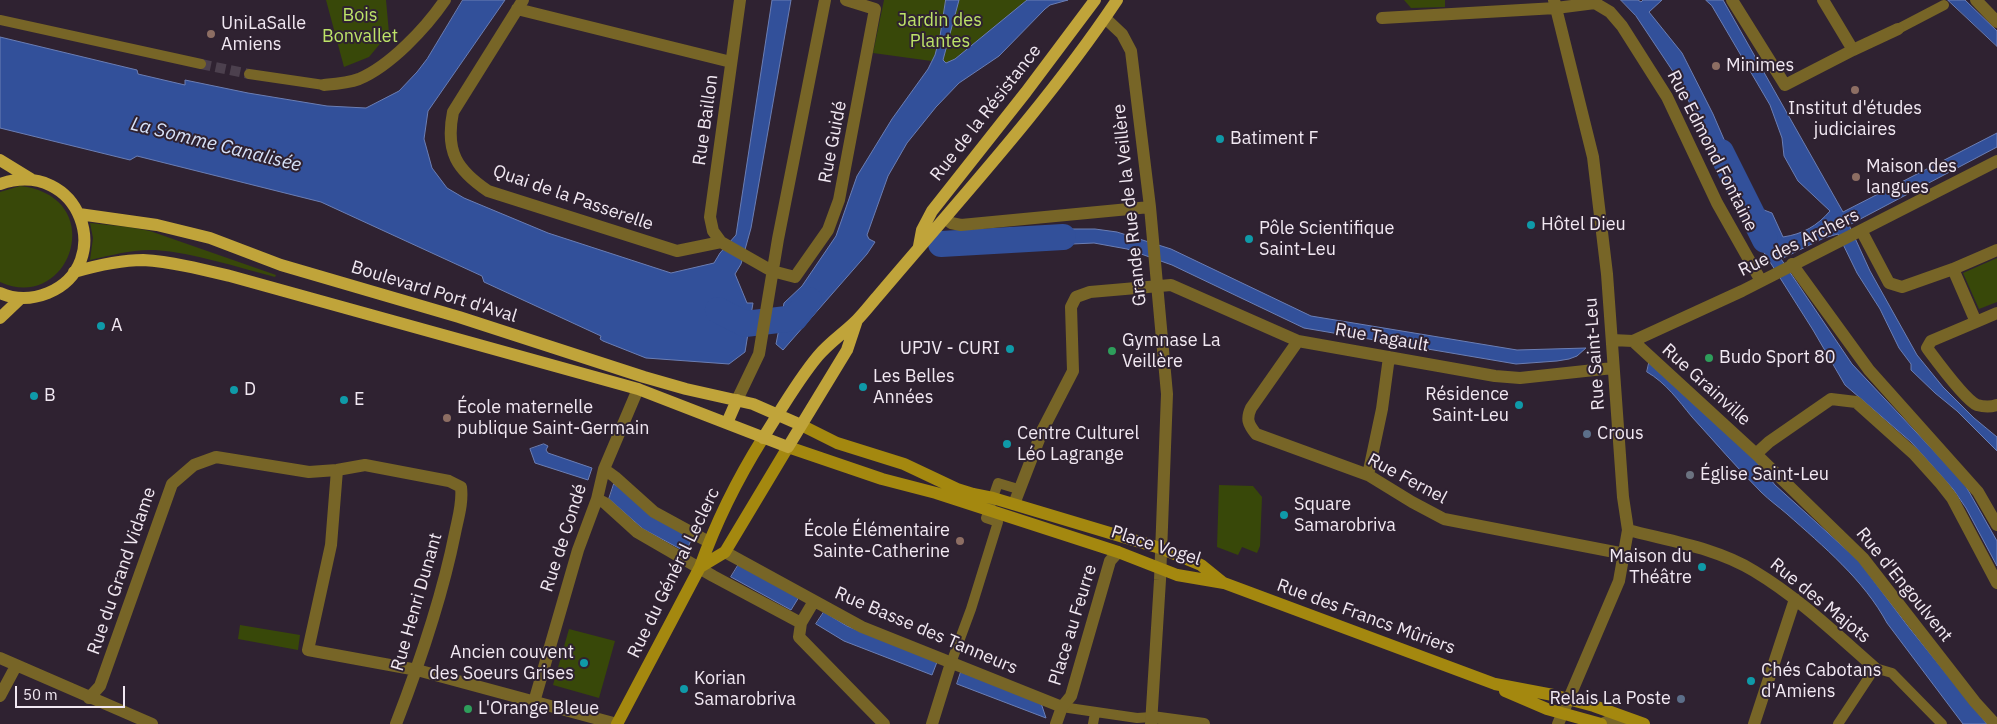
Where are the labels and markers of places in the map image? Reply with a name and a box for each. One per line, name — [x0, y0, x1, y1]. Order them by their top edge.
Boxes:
place label: UniLaSalle Amiens — [221, 13, 306, 56]
marker: UniLaSalle Amiens — [205, 28, 217, 40]
place label: Minimes — [1726, 55, 1794, 77]
marker: Minimes — [1710, 60, 1722, 72]
marker: Institut d'études judiciaires — [1849, 84, 1861, 96]
place label: Institut d'études judiciaires — [1788, 98, 1922, 140]
place label: Batiment F — [1230, 128, 1319, 150]
marker: Batiment F — [1214, 133, 1226, 145]
place label: Maison des langues — [1866, 156, 1957, 198]
marker: Maison des langues — [1850, 171, 1862, 183]
place label: Hôtel Dieu — [1541, 214, 1626, 236]
place label: Pôle Scientifique Saint-Leu — [1259, 218, 1394, 260]
marker: Hôtel Dieu — [1525, 219, 1537, 231]
marker: Pôle Scientifique Saint-Leu — [1243, 233, 1255, 245]
place label: A — [111, 315, 123, 337]
marker: A — [95, 320, 107, 332]
place label: Gymnase La Veillère — [1122, 330, 1221, 372]
place label: UPJV - CURI — [900, 338, 1000, 360]
marker: UPJV - CURI — [1004, 343, 1016, 355]
marker: Gymnase La Veillère — [1106, 345, 1118, 357]
place label: Budo Sport 80 — [1719, 347, 1836, 369]
marker: Budo Sport 80 — [1703, 352, 1715, 364]
place label: Les Belles Années — [873, 366, 955, 408]
place label: D — [244, 379, 256, 401]
marker: Les Belles Années — [857, 381, 869, 393]
marker: D — [228, 384, 240, 396]
place label: Résidence Saint-Leu — [1425, 384, 1509, 426]
place label: B — [44, 385, 56, 407]
place label: E — [354, 389, 364, 411]
marker: B — [28, 390, 40, 402]
marker: E — [338, 394, 350, 406]
place label: École maternelle publique Saint-Germain — [457, 397, 650, 439]
marker: Résidence Saint-Leu — [1513, 399, 1525, 411]
marker: École maternelle publique Saint-Germain — [441, 412, 453, 424]
place label: Centre Culturel Léo Lagrange — [1017, 423, 1139, 466]
place label: Crous — [1597, 423, 1644, 445]
marker: Crous — [1581, 428, 1593, 440]
marker: Centre Culturel Léo Lagrange — [1001, 438, 1013, 450]
place label: Église Saint-Leu — [1700, 464, 1829, 486]
marker: Église Saint-Leu — [1684, 469, 1696, 481]
place label: Square Samarobriva — [1294, 494, 1396, 536]
marker: Square Samarobriva — [1278, 509, 1290, 521]
place label: École Élémentaire Sainte-Catherine — [804, 520, 950, 562]
marker: École Élémentaire Sainte-Catherine — [954, 535, 966, 547]
place label: Maison du Théâtre — [1609, 546, 1692, 588]
marker: Maison du Théâtre — [1696, 561, 1708, 573]
place label: Ancien couvent des Soeurs Grises — [429, 642, 574, 684]
marker: Ancien couvent des Soeurs Grises — [578, 657, 590, 669]
place label: Chés Cabotans d'Amiens — [1761, 660, 1882, 702]
place label: Korian Samarobriva — [694, 668, 796, 711]
marker: Chés Cabotans d'Amiens — [1745, 675, 1757, 687]
marker: Korian Samarobriva — [678, 683, 690, 695]
place label: Relais La Poste — [1550, 688, 1671, 710]
marker: Relais La Poste — [1675, 693, 1687, 705]
place label: L'Orange Bleue — [478, 698, 599, 720]
marker: L'Orange Bleue — [462, 703, 474, 715]

